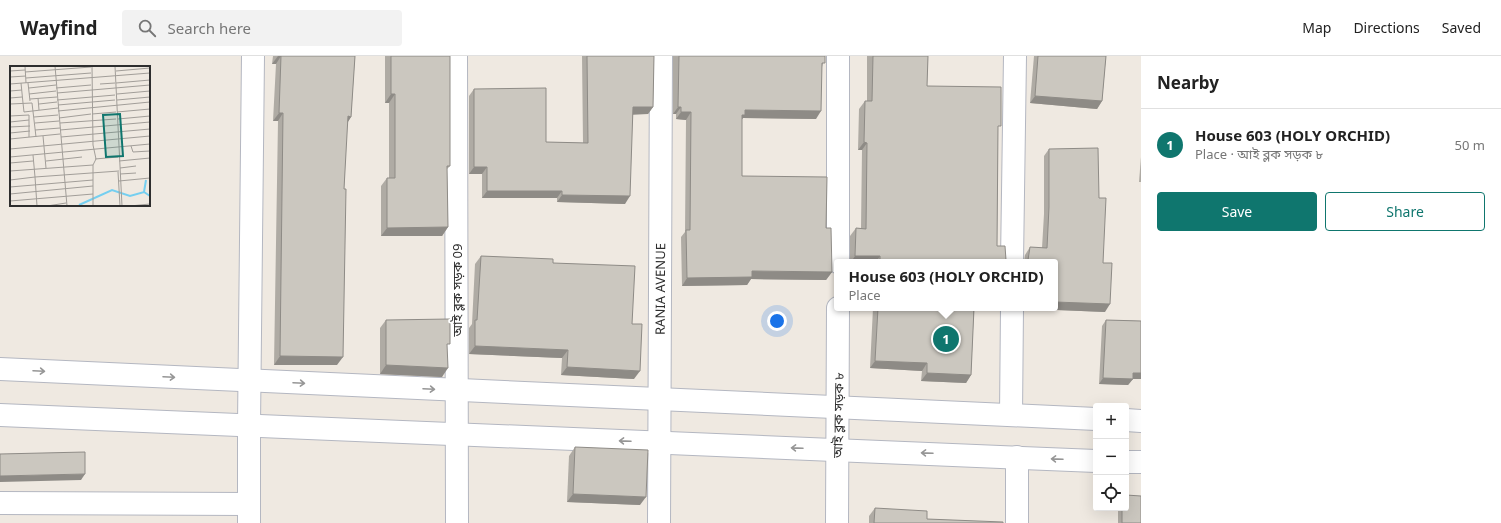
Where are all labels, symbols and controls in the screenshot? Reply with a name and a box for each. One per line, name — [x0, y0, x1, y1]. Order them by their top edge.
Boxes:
search box — [122, 10, 402, 46]
text: Wayfind — [20, 15, 98, 41]
icon: search — [136, 17, 158, 39]
text: Search here — [168, 18, 251, 38]
text: Map — [1302, 18, 1331, 37]
text: Directions — [1353, 18, 1420, 37]
text: Saved — [1442, 18, 1481, 37]
inset map — [10, 66, 150, 206]
text: Nearby — [1157, 71, 1219, 94]
text: House 603 (HOLY ORCHID) — [1195, 125, 1390, 145]
text: 1 — [1166, 136, 1174, 154]
text: 50 m — [1455, 136, 1485, 154]
text: Place · আই ব্লক সড়ক ৮ — [1195, 145, 1323, 163]
button: Save — [1157, 192, 1317, 231]
button: Share — [1325, 192, 1485, 231]
street label: RANIA AVENUE — [651, 243, 669, 335]
street label: আই ব্লক সড়ক 09 — [448, 244, 466, 337]
popup — [834, 259, 1058, 311]
text: House 603 (HOLY ORCHID) — [849, 266, 1044, 286]
text: Place — [849, 286, 881, 304]
your location — [767, 311, 787, 331]
pin: 1 — [933, 324, 959, 354]
one-way arrow — [32, 367, 45, 375]
street label: আই ব্লক সড়ক ৮ — [828, 372, 848, 459]
one-way arrow — [162, 373, 175, 381]
one-way arrow — [292, 379, 305, 386]
one-way arrow — [422, 385, 435, 392]
map controls — [1093, 403, 1129, 511]
button: + — [1093, 403, 1129, 439]
one-way arrow — [619, 437, 632, 445]
button: − — [1093, 439, 1129, 475]
one-way arrow — [791, 444, 804, 452]
one-way arrow — [921, 450, 934, 457]
one-way arrow — [1051, 455, 1064, 463]
button: locate — [1093, 475, 1129, 511]

